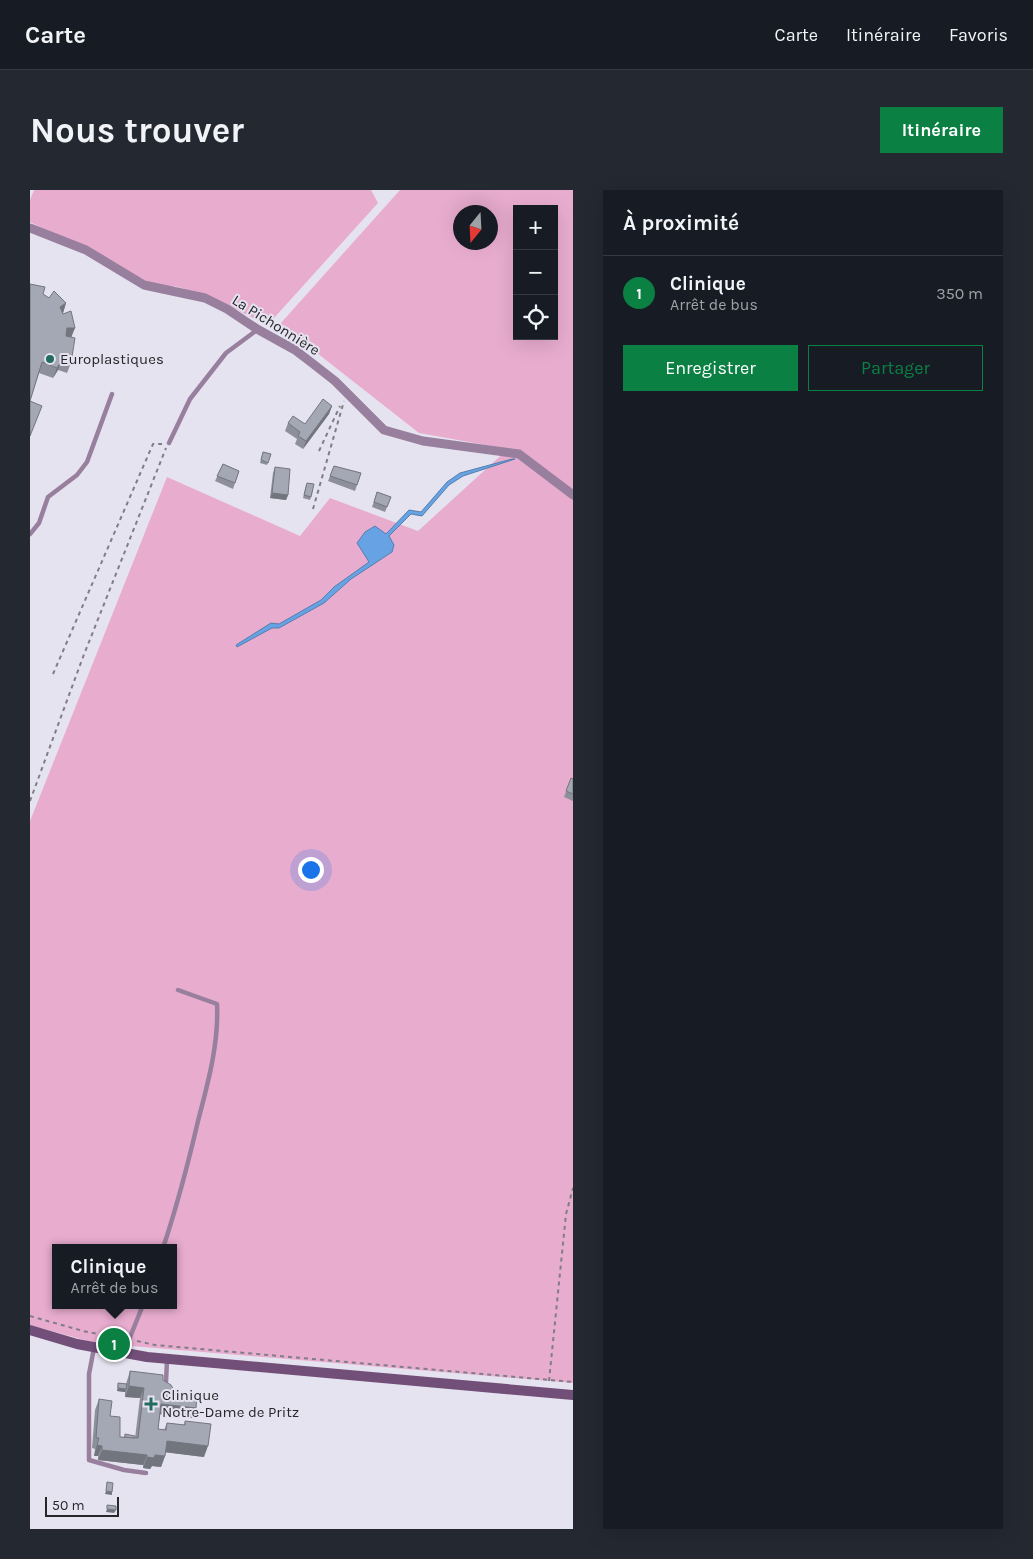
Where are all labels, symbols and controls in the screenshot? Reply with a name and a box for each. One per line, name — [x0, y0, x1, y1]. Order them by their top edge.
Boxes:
text: Carte — [25, 21, 86, 49]
text: Carte — [775, 24, 818, 46]
text: Itinéraire — [846, 24, 921, 46]
text: Favoris — [949, 24, 1008, 46]
button: Itinéraire — [880, 107, 1003, 153]
text: Nous trouver — [30, 110, 244, 151]
north arrow — [453, 205, 498, 250]
map controls — [513, 205, 558, 340]
button: + — [513, 205, 558, 250]
text: À proximité — [623, 211, 739, 235]
button: − — [513, 250, 558, 295]
text: Clinique — [670, 273, 746, 295]
text: 1 — [636, 284, 642, 303]
text: 350 m — [936, 284, 983, 303]
street label: La Pichonnière — [229, 291, 323, 359]
button: locate — [513, 295, 558, 340]
text: Arrêt de bus — [670, 295, 758, 314]
button: Enregistrer — [623, 345, 798, 391]
button: Partager — [808, 345, 983, 391]
place label: Europlastiques — [60, 350, 164, 368]
marker: Europlastiques — [44, 353, 56, 365]
your location — [298, 857, 324, 883]
popup — [52, 1244, 177, 1309]
text: Clinique — [71, 1256, 146, 1278]
text: Arrêt de bus — [71, 1278, 158, 1297]
pin: 1 — [98, 1325, 130, 1363]
place label: Clinique Notre-Dame de Pritz — [162, 1386, 299, 1421]
marker: Clinique Notre-Dame de Pritz — [144, 1397, 158, 1411]
scale bar — [45, 1494, 119, 1517]
text: 50 m — [52, 1497, 85, 1514]

